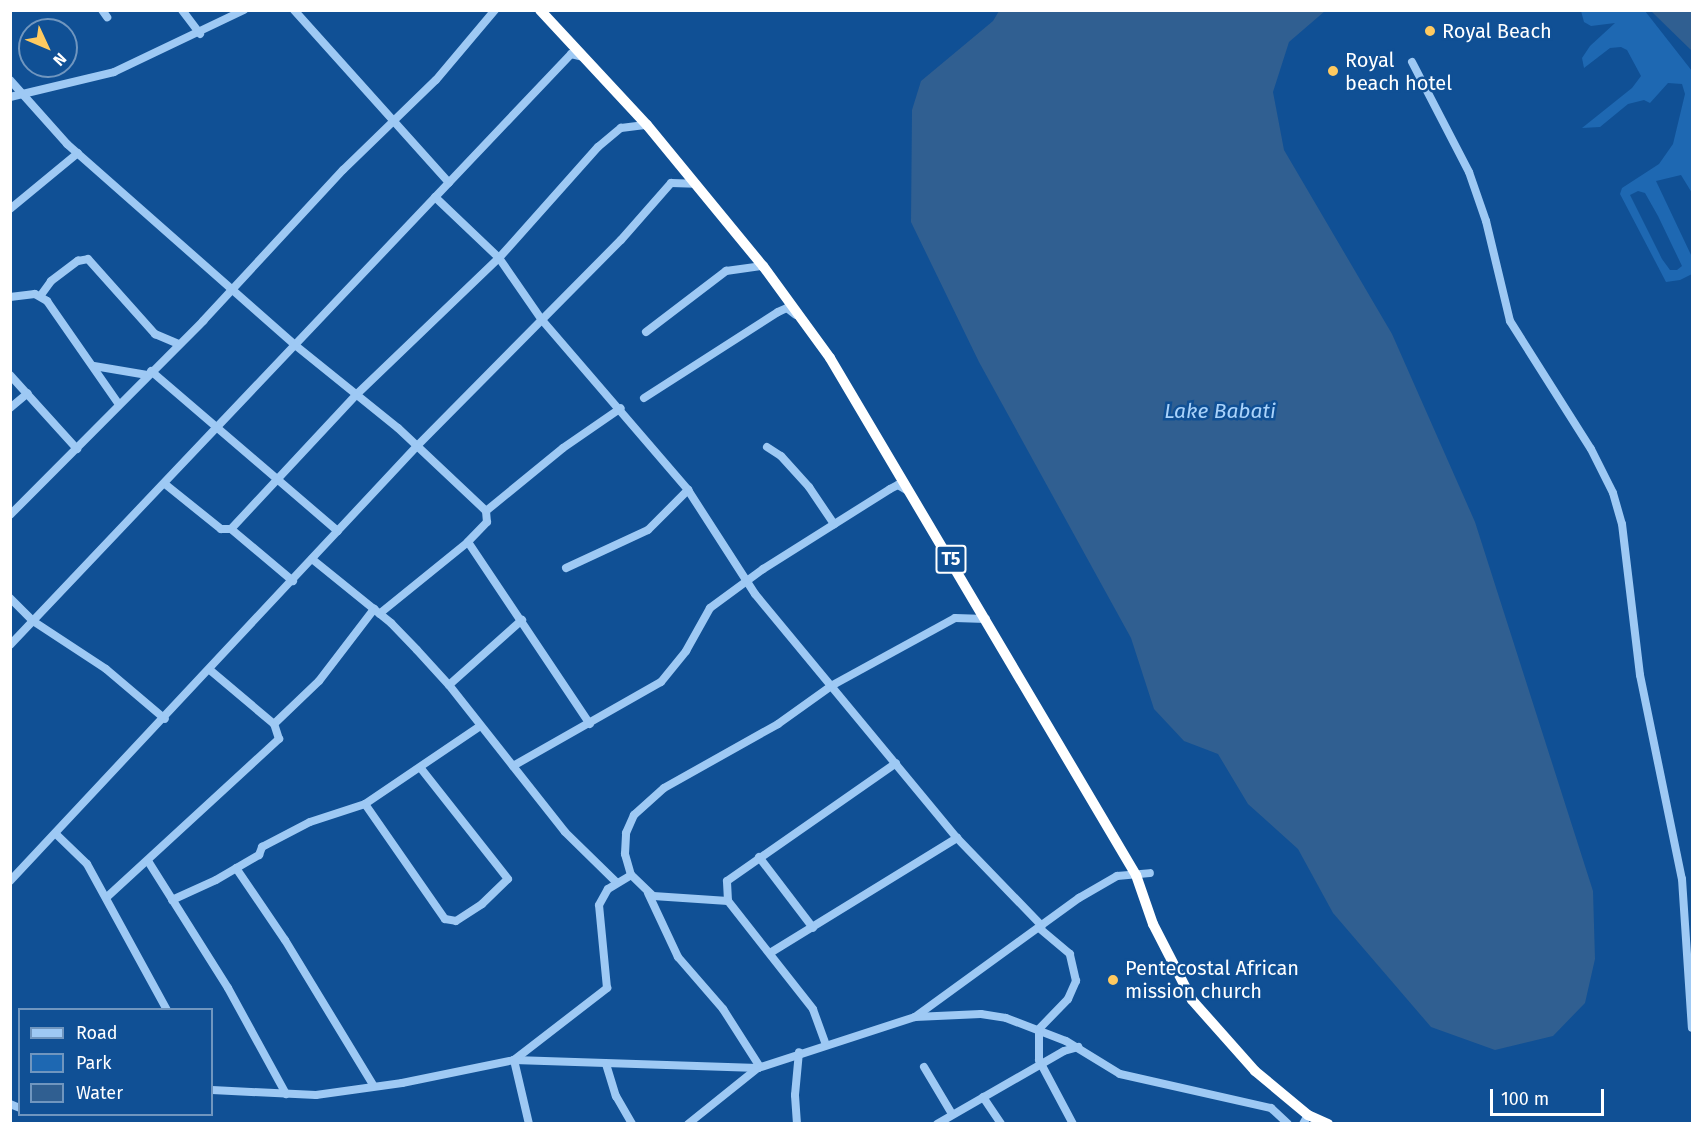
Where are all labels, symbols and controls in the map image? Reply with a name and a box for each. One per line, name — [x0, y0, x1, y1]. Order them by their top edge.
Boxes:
north arrow — [18, 18, 78, 78]
place label: Royal Beach — [1442, 19, 1552, 43]
marker: Royal Beach — [1423, 24, 1437, 38]
place label: Royal beach hotel — [1345, 48, 1452, 95]
text: N — [49, 49, 70, 70]
marker: Royal beach hotel — [1326, 64, 1340, 78]
water label: Lake Babati — [1164, 398, 1276, 424]
road number: T5 — [934, 544, 968, 574]
place label: Pentecostal African mission church — [1125, 957, 1299, 1004]
marker: Pentecostal African mission church — [1106, 973, 1120, 987]
legend — [18, 1008, 213, 1116]
text: Road — [76, 1022, 118, 1044]
text: Park — [76, 1052, 111, 1074]
scale bar — [1493, 1077, 1607, 1115]
text: Water — [76, 1082, 123, 1104]
text: 100 m — [1501, 1088, 1549, 1110]

